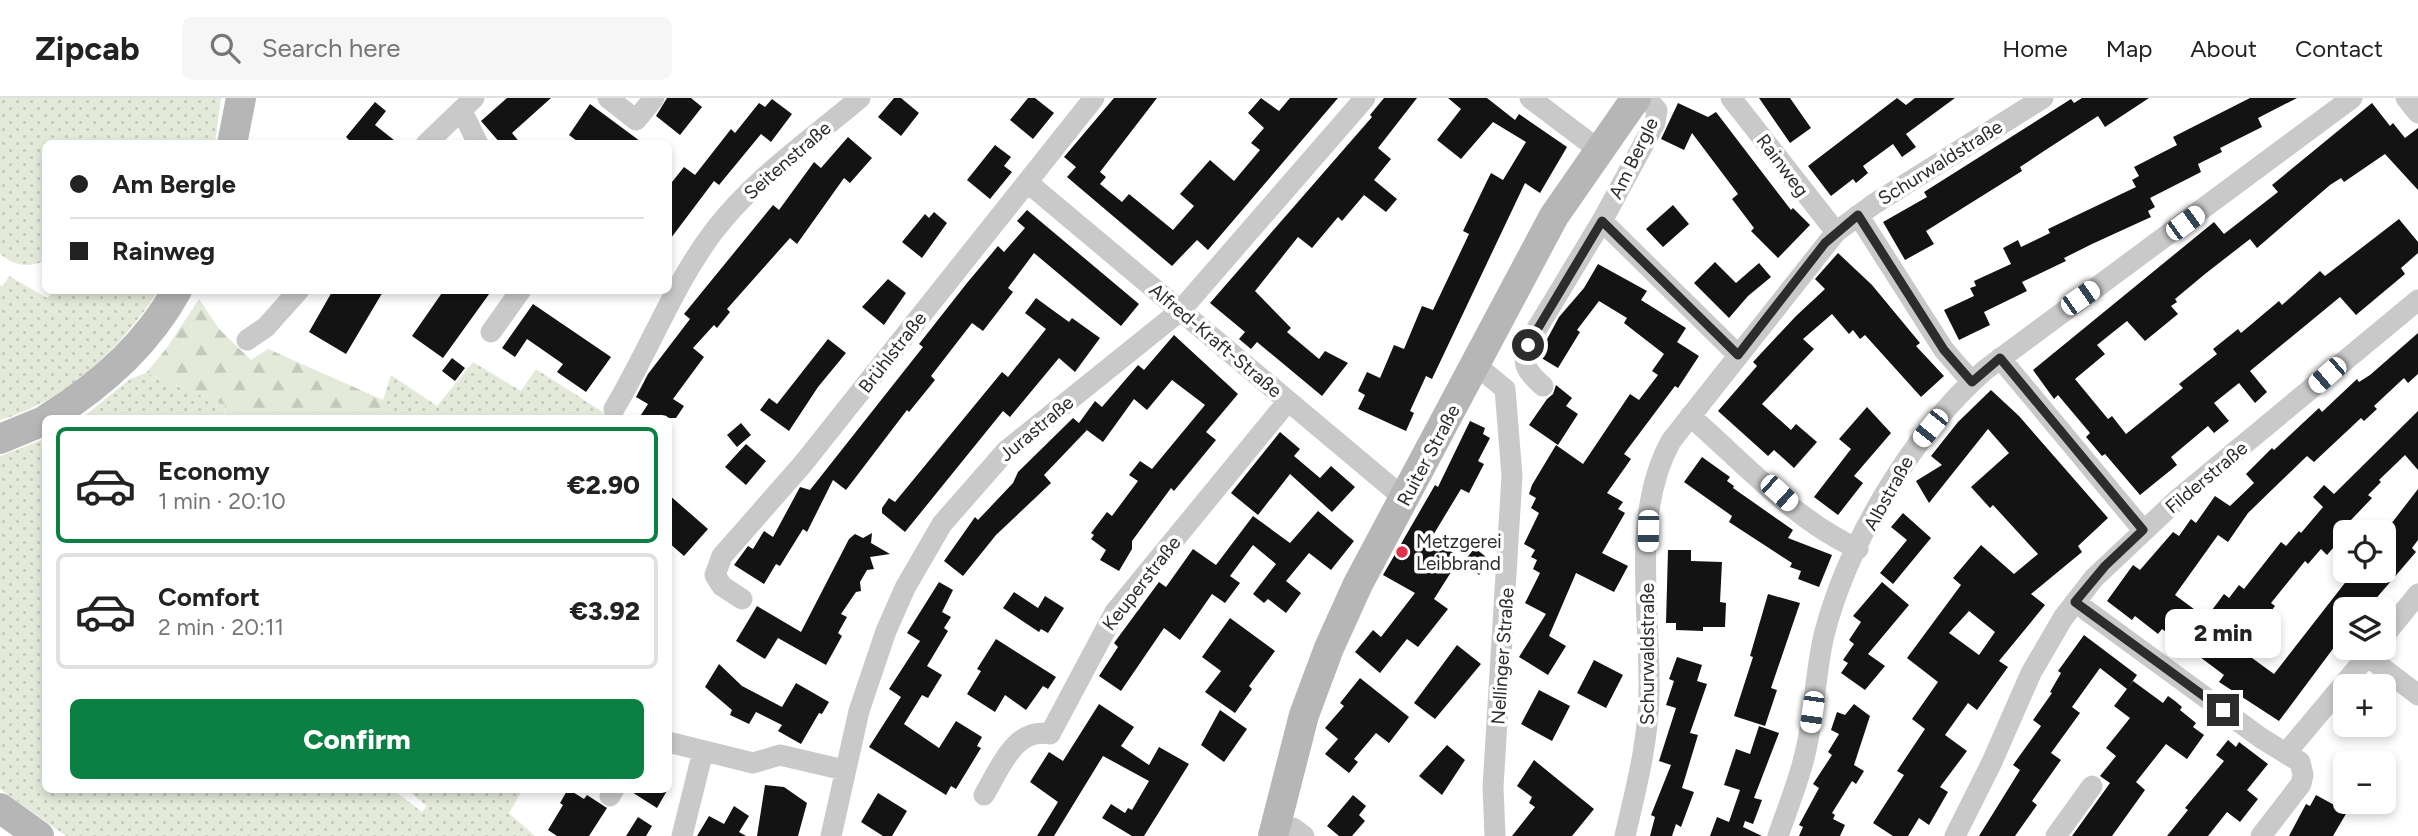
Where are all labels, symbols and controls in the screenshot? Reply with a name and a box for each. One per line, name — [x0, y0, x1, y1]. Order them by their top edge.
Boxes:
search box — [182, 17, 672, 80]
text: Zipcab — [35, 29, 140, 68]
icon: search — [206, 29, 244, 67]
text: Search here — [262, 32, 401, 64]
text: Home — [2002, 34, 2068, 63]
text: Map — [2106, 34, 2152, 63]
text: About — [2190, 34, 2257, 63]
text: Contact — [2295, 34, 2383, 63]
street label: Am Bergle — [1604, 114, 1663, 203]
street label: Schurwaldstraße — [1874, 115, 2007, 210]
street label: Seitenstraße — [739, 116, 836, 204]
street label: Rainweg — [1752, 129, 1814, 201]
text: Am Bergle — [112, 168, 236, 200]
car — [2162, 202, 2209, 244]
text: Rainweg — [112, 235, 215, 267]
car — [2057, 277, 2104, 319]
street label: Alfred-Kraft-Straße — [1145, 278, 1287, 402]
street label: Brühlstraße — [854, 307, 931, 397]
route start — [1512, 329, 1544, 361]
car — [2305, 353, 2350, 397]
street label: Jurastraße — [995, 391, 1078, 466]
street label: Ruiter Straße — [1392, 401, 1465, 510]
car — [1909, 405, 1952, 451]
street label: Filderstraße — [2161, 436, 2252, 518]
street label: Albstraße — [1859, 452, 1918, 534]
icon: car — [74, 454, 137, 517]
text: Economy — [158, 455, 270, 487]
text: €2.90 — [567, 469, 640, 501]
car — [1757, 471, 1802, 515]
text: 1 min · 20:10 — [158, 487, 286, 515]
car — [1638, 510, 1659, 552]
map controls — [2333, 520, 2396, 814]
button: locate — [2333, 520, 2396, 583]
place label: Metzgerei Leibbrand — [1416, 530, 1502, 575]
street label: Keuperstraße — [1097, 531, 1185, 635]
marker: Metzgerei Leibbrand — [1394, 544, 1410, 560]
icon: car — [74, 580, 137, 643]
text: Comfort — [158, 581, 260, 613]
street label: Schurwaldstraße — [1636, 583, 1659, 725]
street label: Nellinger Straße — [1486, 587, 1519, 725]
text: €3.92 — [569, 595, 640, 627]
button: layers — [2333, 597, 2396, 660]
callout: 2 min — [2165, 608, 2281, 658]
text: 2 min · 20:11 — [158, 613, 284, 641]
text: 2 min — [2194, 619, 2252, 647]
button: + — [2333, 674, 2396, 737]
car — [1799, 690, 1826, 734]
route end — [2207, 694, 2239, 726]
button: Confirm — [70, 699, 644, 779]
button: − — [2333, 751, 2396, 814]

